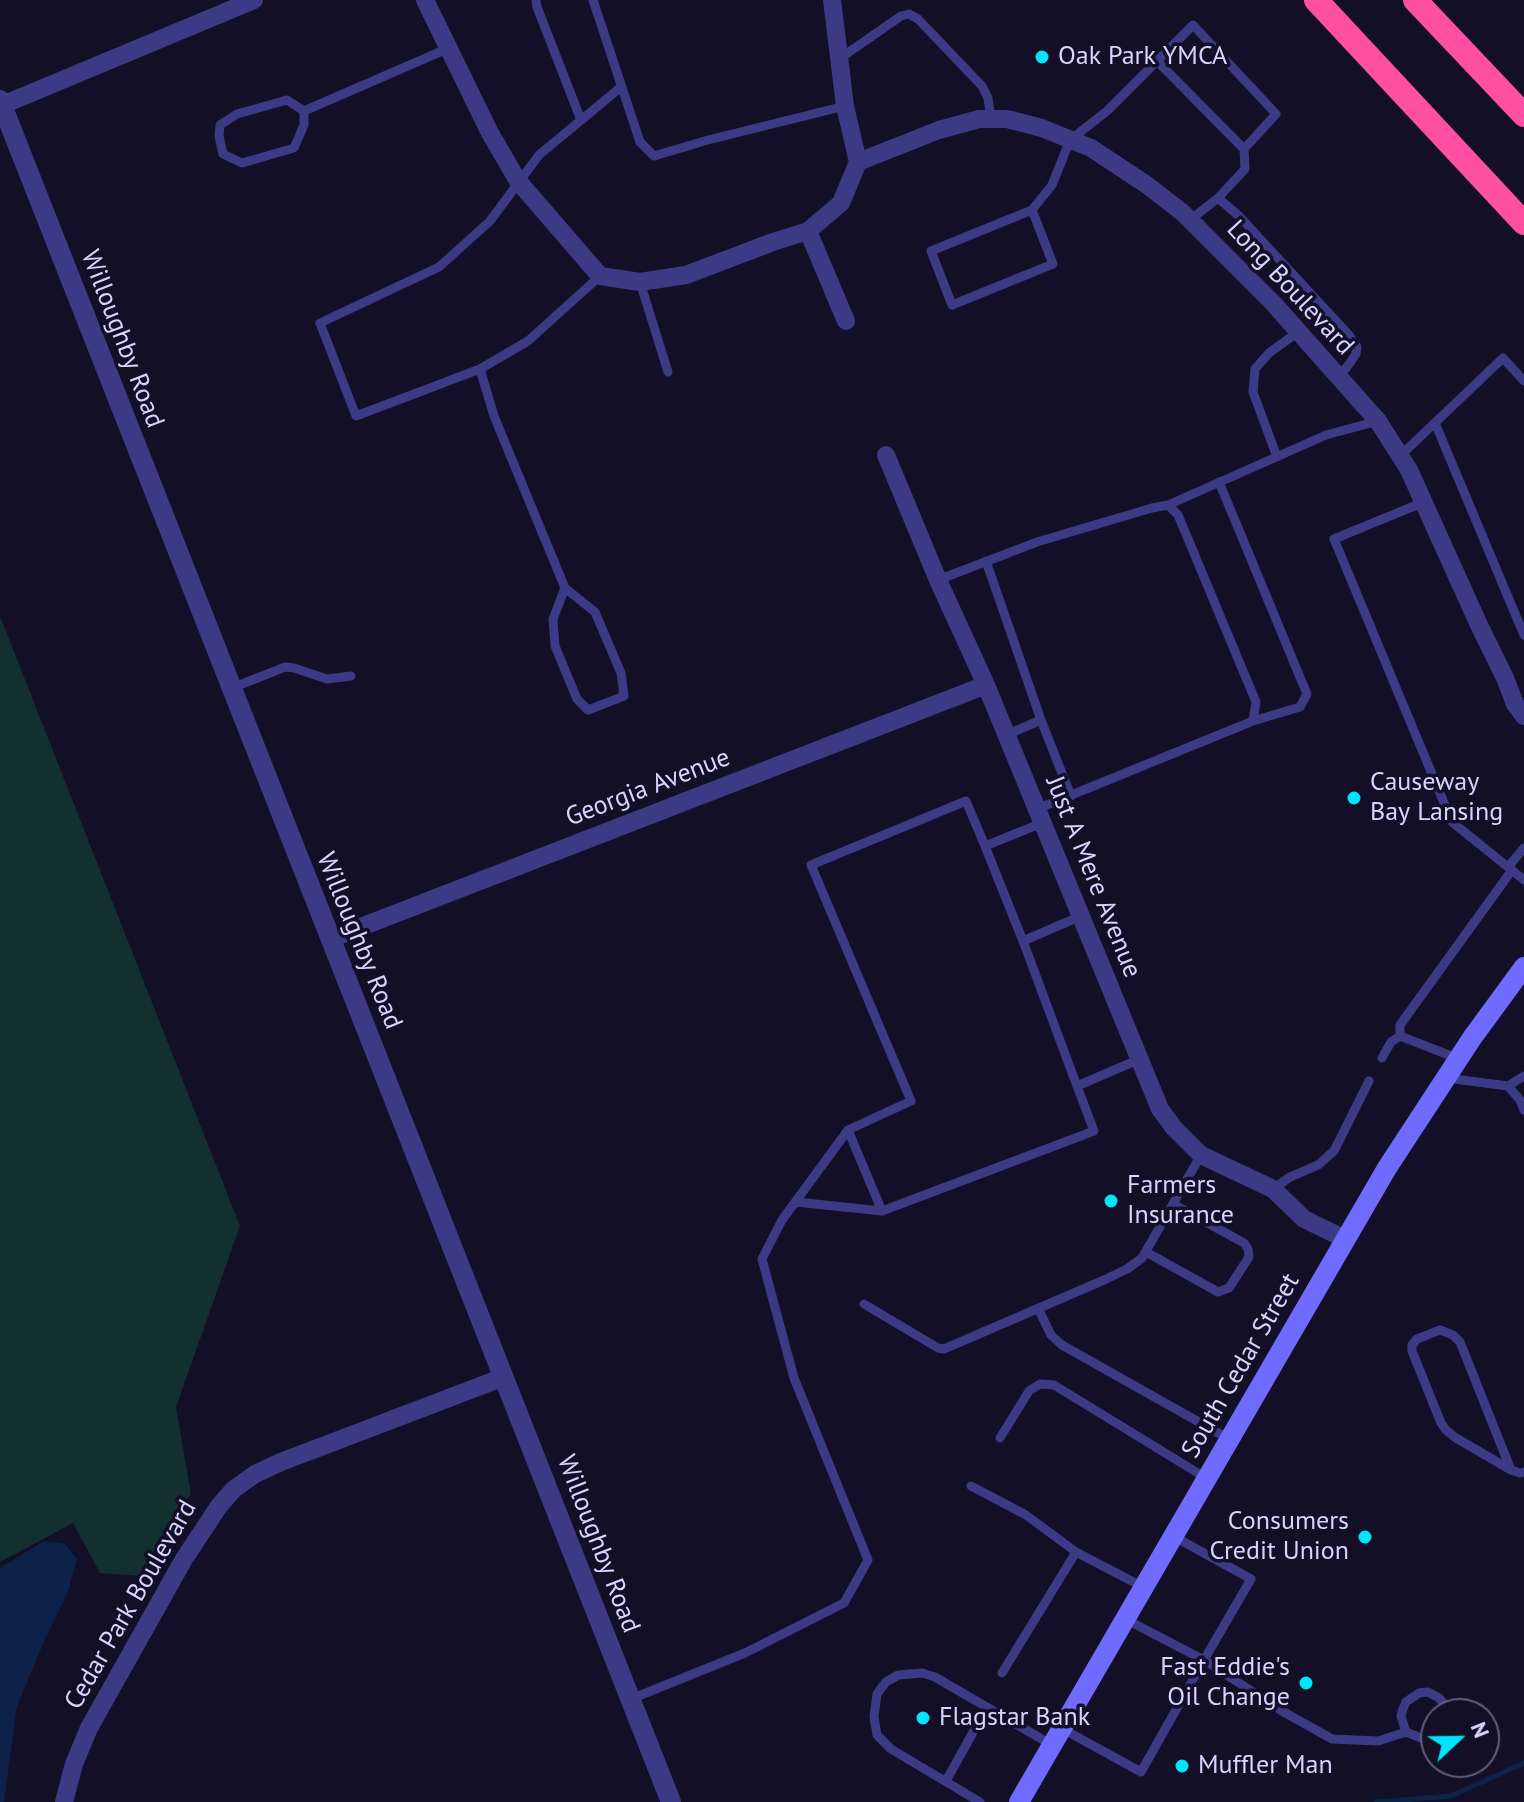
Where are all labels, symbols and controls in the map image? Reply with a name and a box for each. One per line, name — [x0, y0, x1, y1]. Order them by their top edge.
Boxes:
place label: Oak Park YMCA — [1058, 41, 1227, 73]
marker: Oak Park YMCA — [1033, 48, 1051, 66]
street label: Long Boulevard — [1220, 214, 1360, 362]
street label: Willoughby Road — [74, 246, 170, 432]
street label: Georgia Avenue — [561, 742, 735, 834]
place label: Causeway Bay Lansing — [1370, 767, 1503, 828]
street label: Just A Mere Avenue — [1038, 772, 1148, 982]
marker: Causeway Bay Lansing — [1345, 789, 1363, 807]
street label: Willoughby Road — [309, 848, 409, 1034]
place label: Farmers Insurance — [1127, 1170, 1234, 1232]
marker: Farmers Insurance — [1102, 1192, 1120, 1210]
street label: South Cedar Street — [1176, 1268, 1306, 1464]
street label: Willoughby Road — [550, 1451, 646, 1637]
street label: Cedar Park Boulevard — [58, 1495, 204, 1715]
place label: Consumers Credit Union — [1210, 1506, 1349, 1568]
marker: Consumers Credit Union — [1356, 1528, 1374, 1546]
place label: Fast Eddie's Oil Change — [1160, 1652, 1290, 1714]
marker: Fast Eddie's Oil Change — [1297, 1674, 1315, 1692]
north arrow — [1420, 1698, 1500, 1778]
place label: Flagstar Bank — [939, 1702, 1090, 1734]
marker: Flagstar Bank — [914, 1709, 932, 1727]
text: N — [1465, 1718, 1496, 1742]
place label: Muffler Man — [1198, 1750, 1333, 1782]
marker: Muffler Man — [1173, 1757, 1191, 1775]

